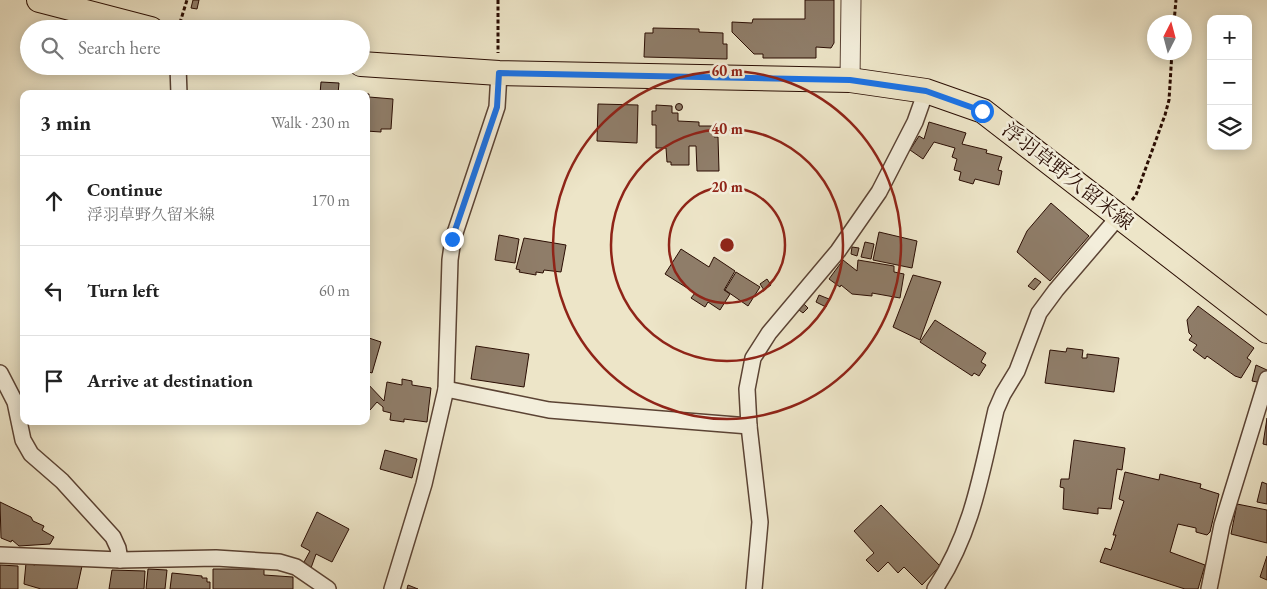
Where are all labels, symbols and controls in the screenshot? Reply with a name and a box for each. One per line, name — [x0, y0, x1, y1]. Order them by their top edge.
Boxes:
north arrow — [1147, 15, 1192, 60]
map controls — [1207, 15, 1252, 150]
button: + — [1207, 15, 1252, 60]
search box — [20, 20, 370, 75]
icon: search — [38, 34, 66, 62]
text: Search here — [78, 35, 160, 60]
button: − — [1207, 60, 1252, 105]
text: 60 m — [711, 61, 743, 80]
route start — [971, 100, 994, 123]
button: layers — [1207, 105, 1252, 150]
text: 3 min — [40, 109, 91, 136]
text: Walk · 230 m — [271, 112, 350, 133]
street label: 浮羽草野久留米線 — [997, 117, 1139, 235]
text: 40 m — [711, 119, 743, 138]
text: Continue — [87, 177, 162, 202]
text: 20 m — [711, 177, 743, 196]
icon: ahead — [40, 187, 68, 215]
text: 170 m — [311, 190, 350, 211]
text: 浮羽草野久留米線 — [87, 204, 215, 225]
route end — [441, 228, 464, 251]
centre of rings — [718, 236, 736, 254]
icon: left — [40, 277, 68, 305]
text: Turn left — [87, 278, 159, 303]
text: 60 m — [319, 280, 350, 301]
icon: arrive — [40, 367, 68, 395]
text: Arrive at destination — [87, 368, 253, 393]

